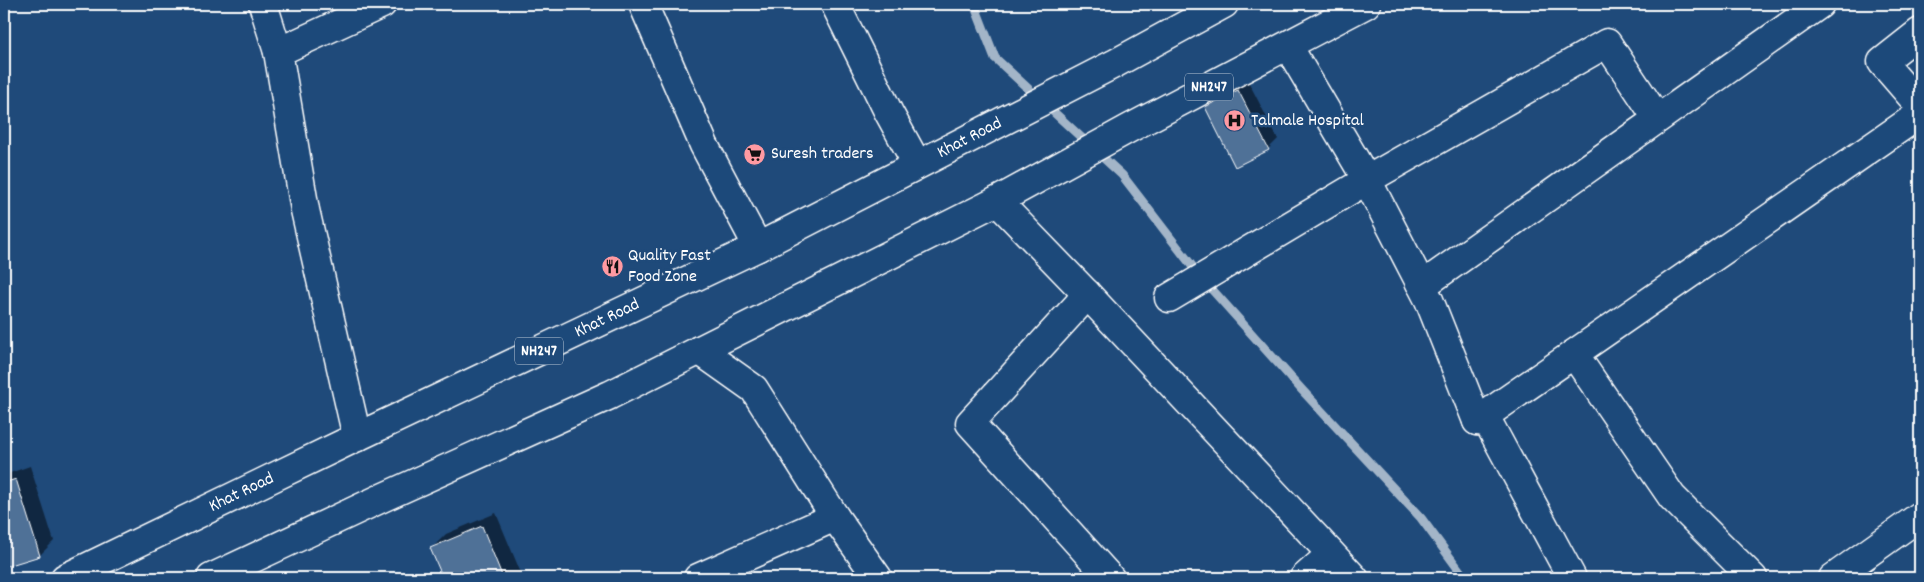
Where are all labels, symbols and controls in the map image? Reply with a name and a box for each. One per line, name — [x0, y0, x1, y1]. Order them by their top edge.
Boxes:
road number: NH247 — [1185, 74, 1233, 100]
hospital icon: Talmale Hospital — [1223, 109, 1247, 133]
place label: Talmale Hospital — [1251, 109, 1365, 134]
street label: Khat Road — [933, 111, 1006, 165]
supermarket icon: Suresh traders — [743, 142, 767, 166]
place label: Suresh traders — [771, 142, 874, 167]
place label: Quality Fast Food Zone — [628, 244, 711, 290]
restaurant icon: Quality Fast Food Zone — [600, 254, 624, 278]
street label: Khat Road — [570, 292, 644, 345]
road number: NH247 — [515, 338, 563, 364]
street label: Khat Road — [205, 466, 278, 519]

